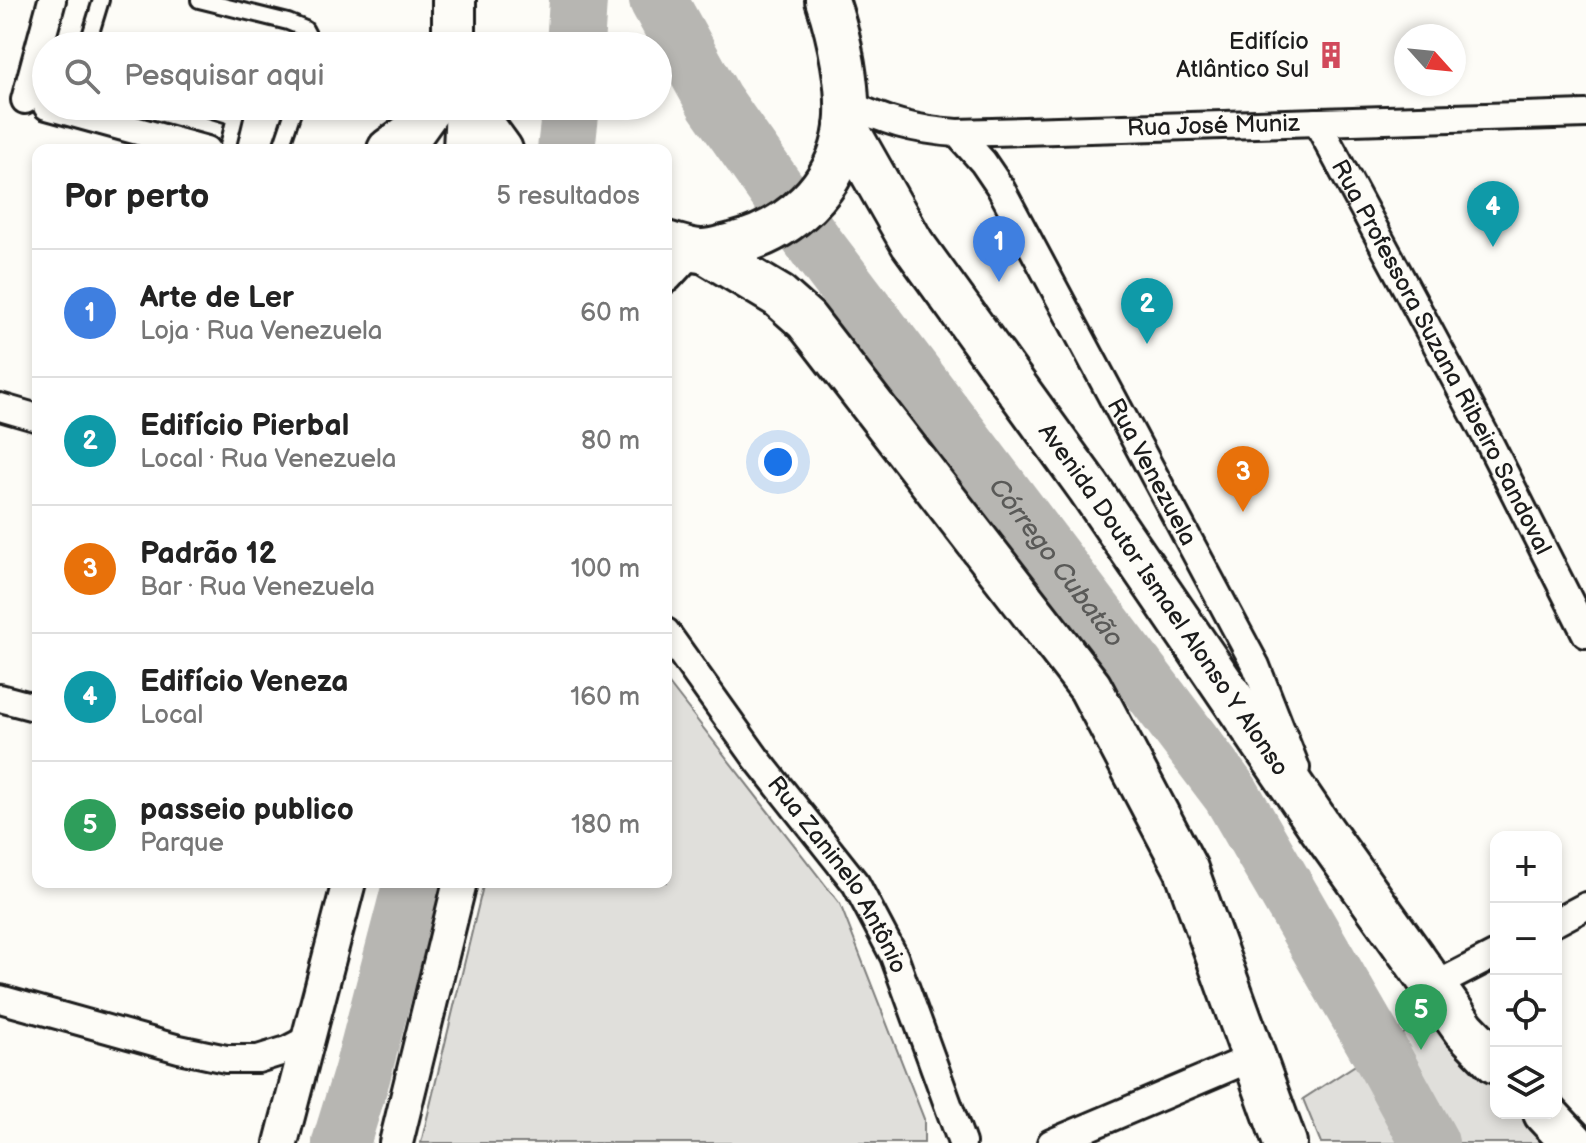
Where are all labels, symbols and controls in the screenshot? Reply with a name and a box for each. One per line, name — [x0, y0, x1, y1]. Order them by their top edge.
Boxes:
north arrow — [1394, 24, 1466, 96]
place label: Edifício Atlântico Sul — [1176, 27, 1309, 84]
search box — [32, 32, 672, 120]
building icon: Edifício Atlântico Sul — [1316, 40, 1346, 70]
icon: search — [60, 54, 104, 98]
text: Pesquisar aqui — [124, 58, 325, 94]
street label: Rua José Muniz — [1126, 108, 1300, 142]
street label: Rua Professora Suzana Ribeiro Sandoval — [1325, 154, 1558, 559]
text: Por perto — [64, 176, 209, 217]
text: 5 resultados — [496, 181, 640, 212]
pin: 4 — [1467, 181, 1519, 247]
pin: 1 — [973, 216, 1025, 282]
pin: 2 — [1121, 278, 1173, 344]
text: Arte de Ler — [140, 280, 294, 316]
text: 1 — [85, 298, 95, 329]
text: 60 m — [580, 298, 640, 329]
text: Loja · Rua Venezuela — [140, 316, 382, 347]
street label: Rua Venezuela — [1101, 393, 1203, 550]
text: Edifício Pierbal — [140, 408, 349, 444]
street label: Avenida Doutor Ismael Alonso Y Alonso — [1032, 418, 1295, 781]
text: 2 — [82, 426, 98, 457]
text: 80 m — [581, 426, 640, 457]
your location — [758, 442, 798, 482]
text: Local · Rua Venezuela — [140, 444, 396, 475]
pin: 3 — [1217, 446, 1269, 512]
water label: Córrego Cubatão — [982, 472, 1130, 653]
text: Padrão 12 — [140, 536, 276, 572]
text: 3 — [82, 554, 98, 585]
text: 100 m — [571, 554, 640, 585]
text: Bar · Rua Venezuela — [140, 572, 375, 603]
text: Edifício Veneza — [140, 664, 349, 700]
text: 4 — [82, 682, 98, 713]
text: 160 m — [570, 682, 640, 713]
text: Local — [140, 700, 203, 731]
street label: Rua Zaninelo Antônio — [761, 770, 913, 977]
text: passeio publico — [140, 792, 354, 828]
text: 5 — [82, 810, 98, 841]
text: 180 m — [571, 810, 640, 841]
text: Parque — [140, 828, 224, 859]
map controls — [1490, 831, 1562, 1119]
button: + — [1490, 831, 1562, 903]
button: − — [1490, 903, 1562, 975]
button: locate — [1490, 975, 1562, 1047]
pin: 5 — [1395, 984, 1447, 1050]
button: layers — [1490, 1047, 1562, 1119]

